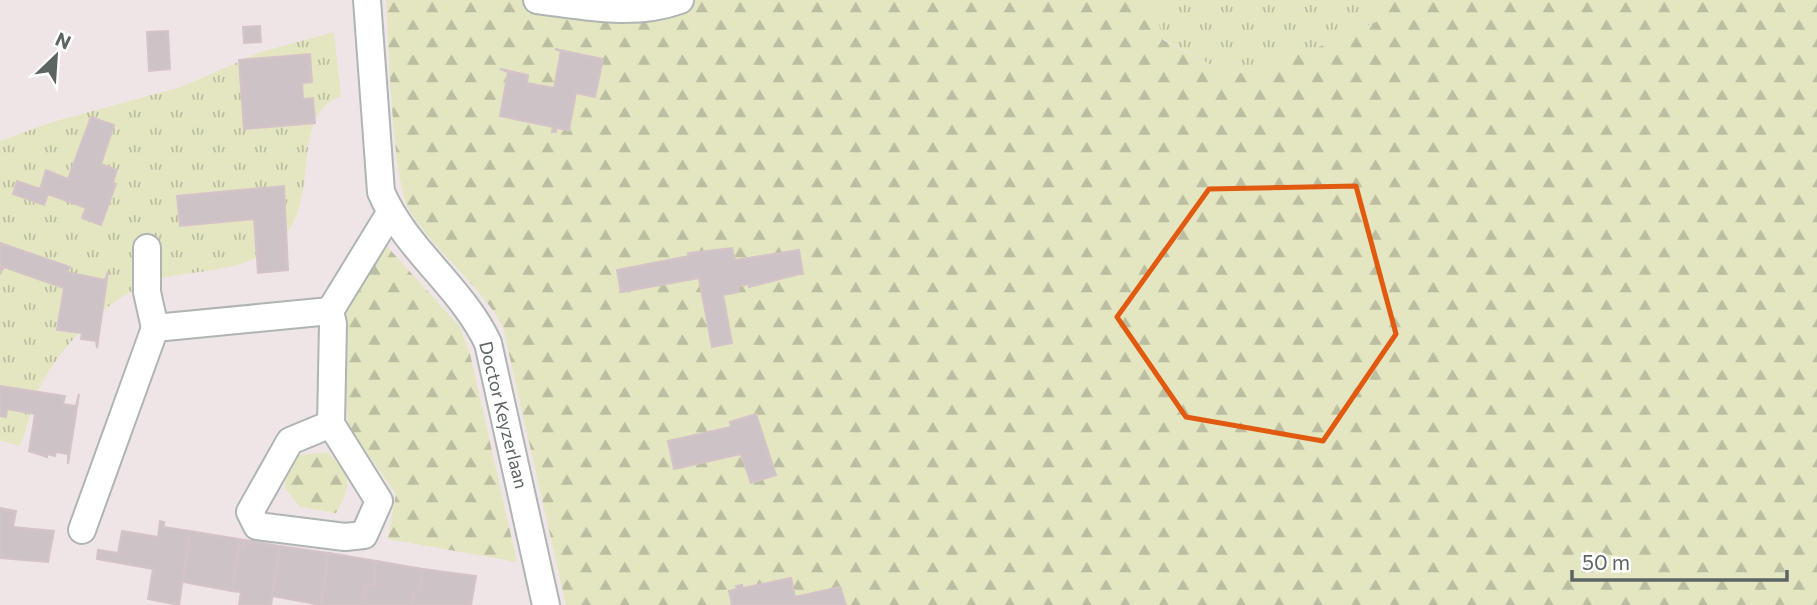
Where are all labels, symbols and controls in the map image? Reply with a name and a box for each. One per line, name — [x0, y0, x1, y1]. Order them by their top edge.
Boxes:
north arrow — [21, 21, 91, 91]
text: N — [52, 27, 75, 54]
street label: Doctor Keyzerlaan — [475, 339, 533, 491]
scale bar — [1572, 538, 1787, 582]
text: 50 m — [1582, 549, 1630, 574]

